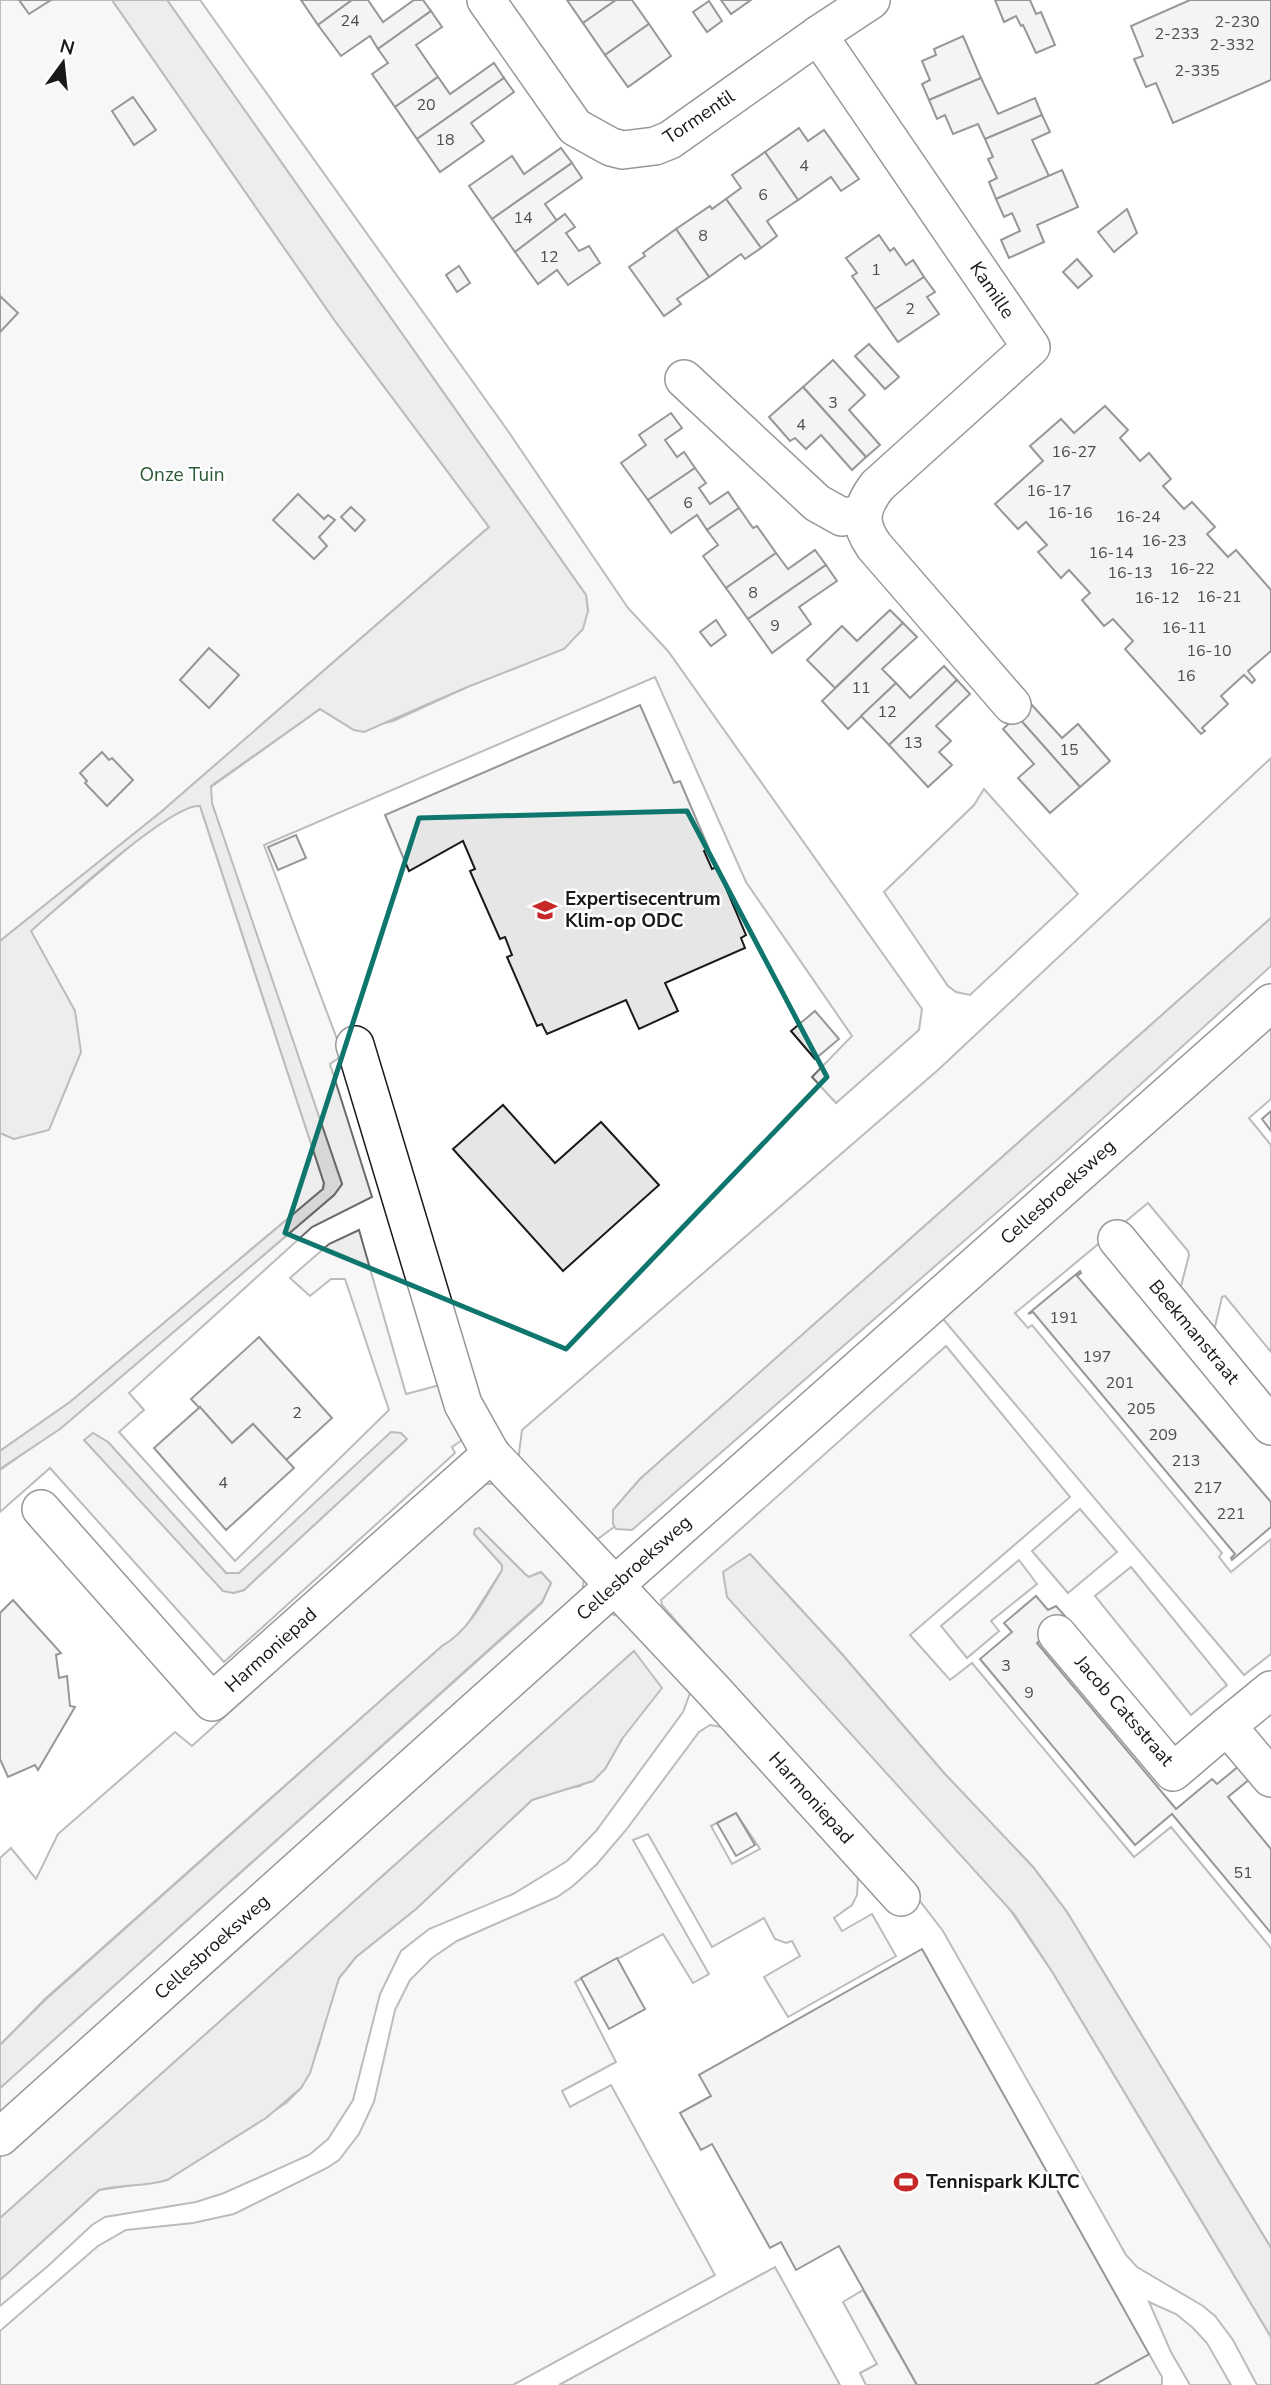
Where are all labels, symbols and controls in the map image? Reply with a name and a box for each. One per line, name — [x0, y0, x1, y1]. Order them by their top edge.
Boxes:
house number: 24 — [340, 10, 360, 32]
house number: 2-230 — [1214, 11, 1260, 33]
house number: 2-233 — [1154, 23, 1200, 45]
north arrow — [28, 28, 98, 98]
text: N — [57, 33, 77, 62]
house number: 2-332 — [1209, 34, 1255, 56]
house number: 2-335 — [1174, 60, 1220, 82]
street label: Tormentil — [658, 83, 740, 150]
house number: 20 — [416, 94, 436, 116]
house number: 18 — [435, 129, 455, 151]
house number: 4 — [799, 155, 809, 177]
house number: 6 — [758, 184, 768, 206]
house number: 14 — [513, 207, 533, 229]
house number: 8 — [698, 225, 708, 247]
house number: 12 — [539, 246, 559, 268]
street label: Kamille — [963, 256, 1021, 324]
house number: 1 — [871, 259, 881, 281]
house number: 2 — [905, 298, 915, 320]
house number: 3 — [828, 392, 838, 414]
house number: 4 — [796, 414, 806, 436]
house number: 16-27 — [1051, 441, 1097, 463]
park label: Onze Tuin — [140, 462, 224, 488]
house number: 16-17 — [1026, 480, 1072, 502]
house number: 6 — [683, 492, 693, 514]
house number: 16-16 — [1047, 502, 1093, 524]
house number: 16-24 — [1115, 506, 1161, 528]
house number: 16-23 — [1141, 530, 1187, 552]
house number: 16-14 — [1088, 542, 1134, 564]
house number: 16-22 — [1169, 558, 1215, 580]
house number: 16-13 — [1107, 562, 1153, 584]
house number: 8 — [748, 582, 758, 604]
house number: 16-21 — [1196, 586, 1242, 608]
house number: 16-12 — [1134, 587, 1180, 609]
house number: 9 — [770, 615, 780, 637]
house number: 16-11 — [1161, 617, 1207, 639]
house number: 16-10 — [1186, 640, 1232, 662]
house number: 16 — [1176, 665, 1196, 687]
house number: 11 — [851, 677, 871, 699]
house number: 12 — [877, 701, 897, 723]
house number: 13 — [903, 732, 923, 754]
house number: 15 — [1059, 739, 1079, 761]
place label: Expertisecentrum Klim-op ODC — [565, 886, 721, 934]
school or university icon: Expertisecentrum Klim-op ODC — [531, 896, 559, 924]
street label: Cellesbroeksweg — [995, 1133, 1121, 1251]
street label: Beekmanstraat — [1143, 1274, 1246, 1390]
house number: 191 — [1050, 1307, 1078, 1329]
house number: 197 — [1083, 1346, 1111, 1368]
house number: 201 — [1106, 1372, 1134, 1394]
house number: 205 — [1127, 1398, 1155, 1420]
house number: 2 — [292, 1402, 302, 1424]
house number: 209 — [1149, 1424, 1177, 1446]
house number: 213 — [1172, 1450, 1200, 1472]
house number: 4 — [218, 1472, 228, 1494]
house number: 217 — [1194, 1477, 1222, 1499]
house number: 221 — [1217, 1503, 1245, 1525]
street label: Cellesbroeksweg — [571, 1509, 697, 1627]
street label: Harmoniepad — [219, 1602, 323, 1698]
street label: Jacob Catsstraat — [1068, 1649, 1180, 1772]
house number: 3 — [1001, 1655, 1011, 1677]
house number: 9 — [1024, 1682, 1034, 1704]
street label: Harmoniepad — [763, 1746, 859, 1850]
house number: 51 — [1233, 1862, 1253, 1884]
street label: Cellesbroeksweg — [149, 1888, 275, 2006]
sports icon: Tennispark KJLTC — [892, 2168, 920, 2196]
place label: Tennispark KJLTC — [926, 2169, 1080, 2195]

